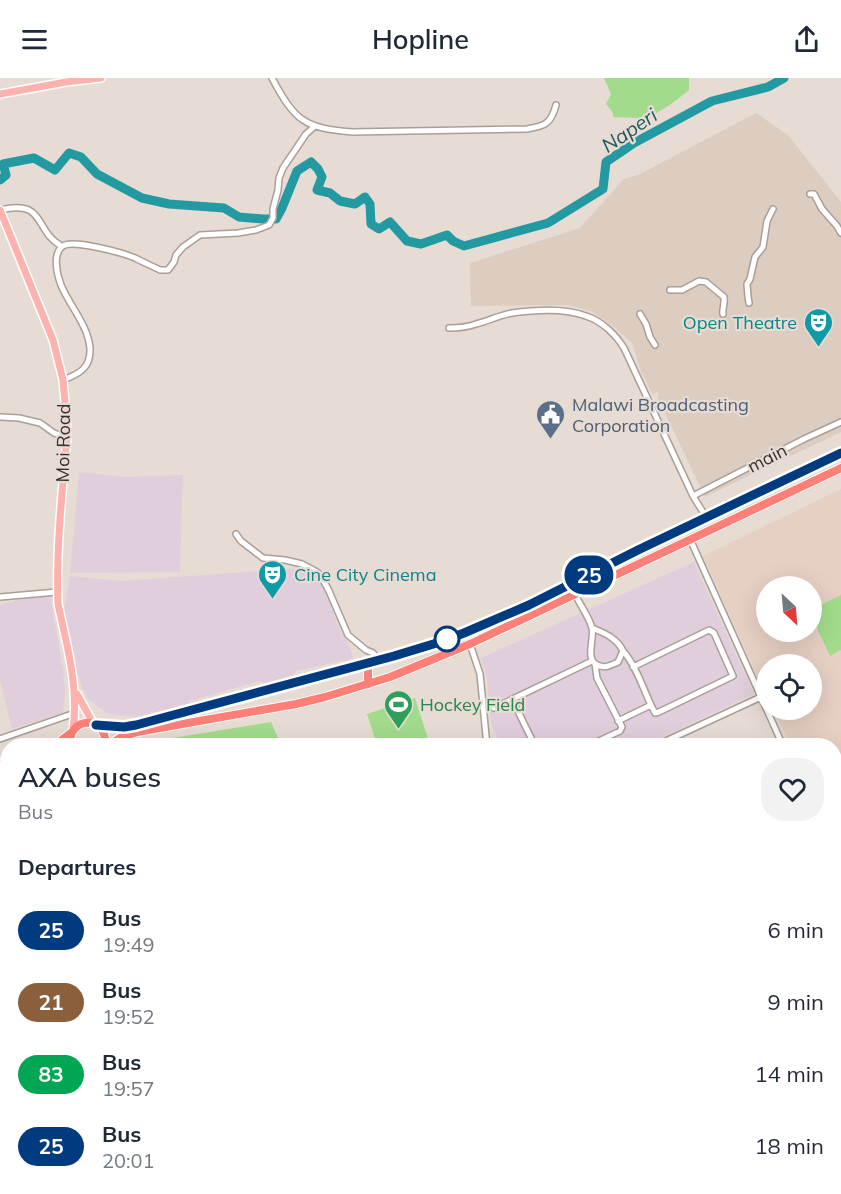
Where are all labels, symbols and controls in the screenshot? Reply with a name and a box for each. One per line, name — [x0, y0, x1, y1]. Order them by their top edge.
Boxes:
text: Hopline — [372, 22, 469, 56]
icon: menu — [18, 23, 51, 56]
icon: share — [790, 23, 823, 56]
water label: Naperi — [596, 102, 662, 158]
theatre icon: Open Theatre — [802, 306, 834, 348]
place label: Open Theatre — [683, 311, 797, 334]
place label: Malawi Broadcasting Corporation — [572, 393, 749, 437]
public building icon: Malawi Broadcasting Corporation — [535, 398, 567, 440]
street label: Moi Road — [51, 403, 75, 483]
street label: main — [743, 438, 791, 478]
line badge: 25 — [562, 556, 616, 594]
theatre icon: Cine City Cinema — [257, 558, 289, 600]
text: 25 — [576, 562, 602, 588]
place label: Cine City Cinema — [294, 563, 436, 586]
north arrow — [756, 576, 822, 642]
map controls — [756, 576, 822, 720]
unlabelled marker — [434, 626, 460, 652]
button: locate — [756, 654, 822, 720]
sports icon: Hockey Field — [383, 688, 415, 730]
place label: Hockey Field — [420, 693, 525, 716]
button: heart — [761, 758, 824, 821]
text: AXA buses — [18, 759, 161, 794]
text: Bus — [18, 799, 53, 824]
text: Departures — [18, 853, 136, 881]
text: Bus — [102, 904, 141, 932]
text: 6 min — [768, 916, 824, 944]
text: 25 — [38, 917, 64, 943]
text: 19:49 — [102, 932, 155, 957]
text: Bus — [102, 976, 141, 1004]
text: 9 min — [768, 988, 824, 1016]
text: 21 — [38, 989, 64, 1015]
text: 19:52 — [102, 1004, 155, 1029]
text: Bus — [102, 1048, 141, 1076]
text: 14 min — [754, 1060, 824, 1088]
text: 83 — [38, 1061, 64, 1087]
text: 19:57 — [102, 1076, 155, 1101]
text: Bus — [102, 1120, 141, 1148]
text: 18 min — [754, 1132, 824, 1160]
text: 25 — [38, 1133, 64, 1159]
text: 20:01 — [102, 1148, 155, 1173]

